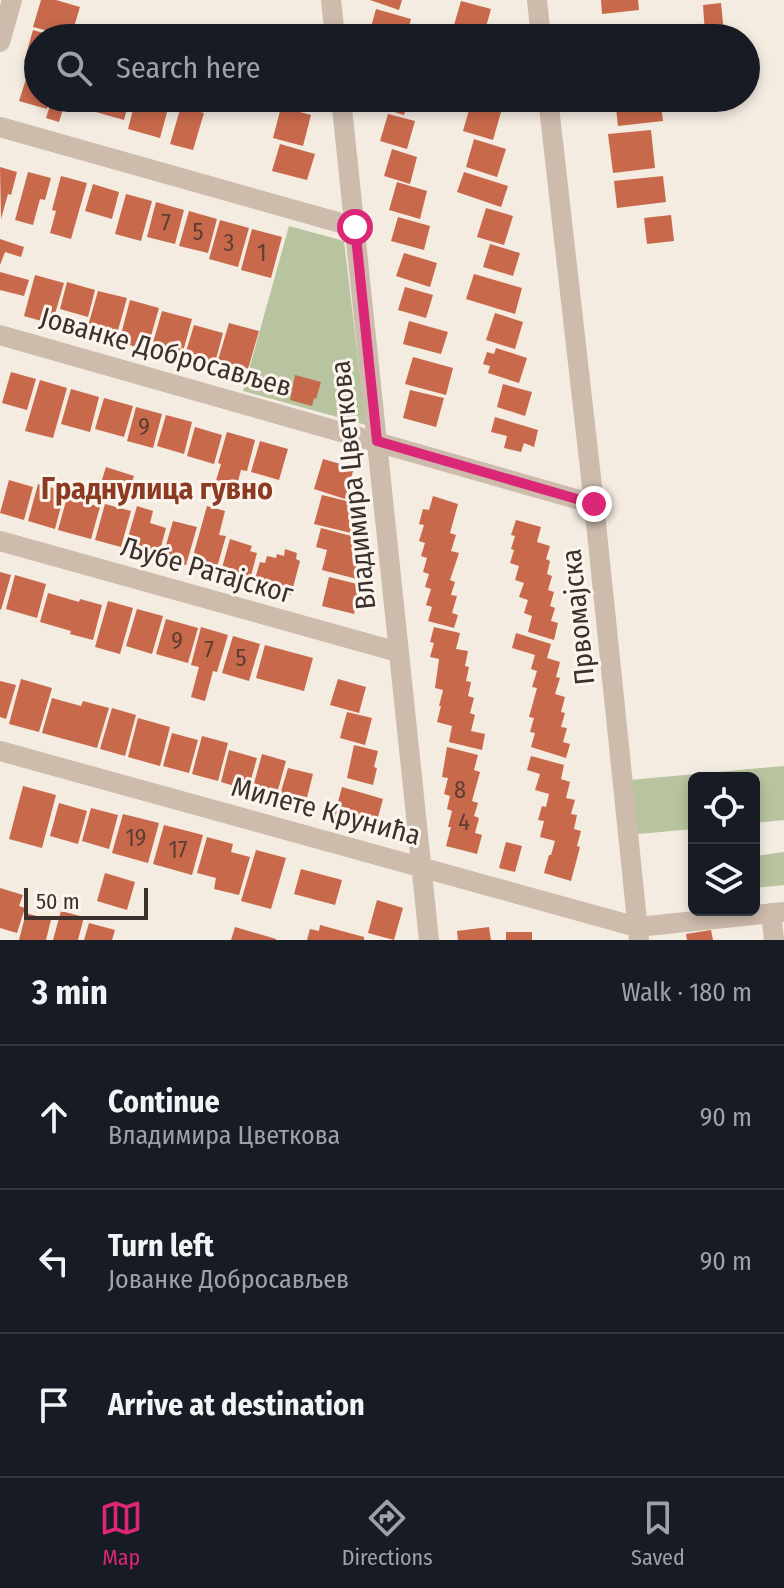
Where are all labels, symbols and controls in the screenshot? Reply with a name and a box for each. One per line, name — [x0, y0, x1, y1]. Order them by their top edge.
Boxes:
search box — [24, 24, 760, 112]
icon: search — [52, 46, 96, 90]
text: Search here — [116, 50, 261, 86]
house number: 7 — [161, 209, 171, 237]
route start — [337, 209, 373, 245]
house number: 5 — [192, 218, 204, 246]
house number: 3 — [224, 229, 234, 257]
house number: 1 — [257, 239, 267, 267]
street label: Јованке Добросављев — [37, 300, 295, 404]
street label: Владимира Цветкова — [324, 359, 382, 611]
house number: 9 — [138, 413, 150, 441]
district label: Граднулица гувно — [41, 471, 273, 507]
route end — [576, 486, 612, 522]
street label: Љубе Ратајског — [117, 530, 297, 610]
street label: Првомајска — [554, 547, 602, 687]
house number: 9 — [171, 627, 183, 655]
house number: 7 — [204, 636, 214, 664]
house number: 5 — [235, 644, 247, 672]
street label: Милете Крунића — [228, 770, 424, 852]
map controls — [688, 772, 760, 916]
button: locate — [688, 772, 760, 844]
house number: 8 — [454, 776, 466, 804]
house number: 4 — [458, 808, 470, 836]
house number: 19 — [125, 824, 147, 852]
house number: 17 — [168, 836, 188, 864]
button: layers — [688, 844, 760, 916]
scale bar — [24, 884, 148, 920]
text: 50 m — [36, 888, 80, 915]
text: 3 min — [32, 972, 108, 1013]
text: Walk · 180 m — [621, 977, 752, 1008]
text: Continue — [108, 1084, 220, 1120]
icon: ahead — [32, 1095, 76, 1139]
text: 90 m — [700, 1102, 752, 1133]
text: Владимира Цветкова — [108, 1120, 340, 1151]
text: Turn left — [108, 1228, 214, 1264]
icon: left — [32, 1239, 76, 1283]
text: 90 m — [700, 1246, 752, 1277]
text: Јованке Добросављев — [108, 1264, 349, 1295]
icon: arrive — [32, 1383, 76, 1427]
text: Arrive at destination — [108, 1387, 365, 1423]
tab: Map — [99, 1496, 143, 1571]
tab: Directions — [342, 1496, 433, 1571]
tab: Saved — [631, 1496, 685, 1571]

